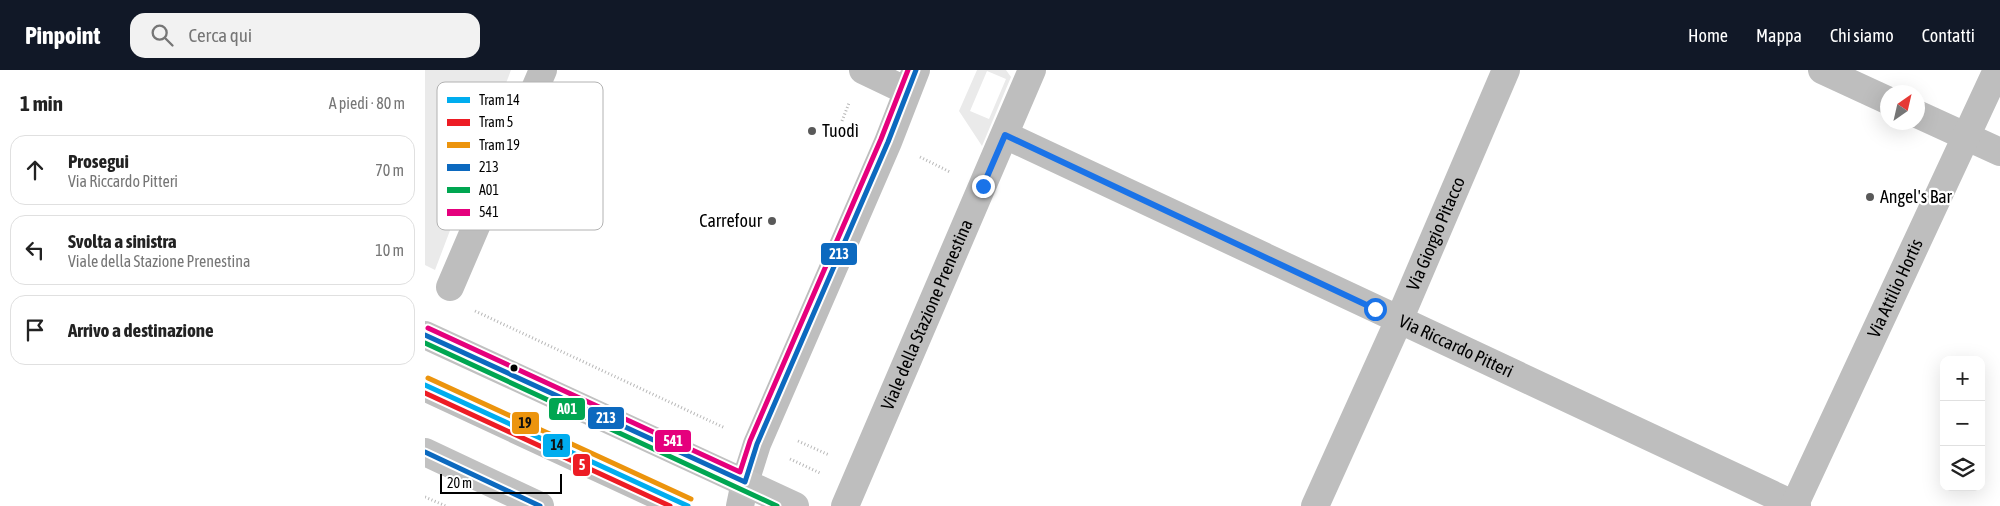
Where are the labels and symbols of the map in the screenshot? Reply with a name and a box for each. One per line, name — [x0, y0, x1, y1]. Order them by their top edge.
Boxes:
legend — [437, 82, 603, 230]
north arrow — [1880, 85, 1925, 130]
text: Tram 14 — [479, 92, 520, 108]
text: Tram 5 — [479, 114, 513, 130]
place label: Tuodì — [822, 120, 859, 141]
marker: Tuodì — [806, 125, 818, 137]
text: Tram 19 — [479, 137, 520, 153]
text: 213 — [479, 159, 499, 175]
street label: Via Giorgio Pitacco — [1402, 173, 1469, 293]
route end — [972, 175, 995, 198]
text: A01 — [479, 182, 499, 198]
place label: Angel's Bar — [1880, 186, 1953, 207]
marker: Angel's Bar — [1864, 191, 1876, 203]
text: 541 — [479, 204, 499, 220]
place label: Carrefour — [699, 210, 763, 231]
marker: Carrefour — [766, 215, 778, 227]
street label: Viale della Stazione Prenestina — [876, 216, 977, 413]
street label: Via Attilio Hortis — [1863, 235, 1927, 341]
line badge: 213 — [820, 242, 858, 266]
text: 213 — [829, 246, 849, 262]
route start — [1364, 298, 1387, 321]
street label: Via Riccardo Pitteri — [1396, 310, 1517, 382]
unlabelled marker — [509, 363, 519, 373]
line badge: A01 — [548, 397, 586, 421]
text: A01 — [556, 401, 577, 417]
line badge: 213 — [587, 406, 625, 430]
text: 213 — [596, 410, 616, 426]
line badge: 19 — [511, 411, 540, 435]
text: 19 — [518, 415, 532, 431]
line badge: 541 — [654, 429, 692, 453]
line badge: 14 — [542, 433, 571, 458]
text: 541 — [663, 433, 683, 449]
text: 14 — [550, 437, 564, 453]
line badge: 5 — [572, 453, 591, 477]
text: 5 — [579, 457, 586, 473]
scale bar — [440, 471, 563, 494]

